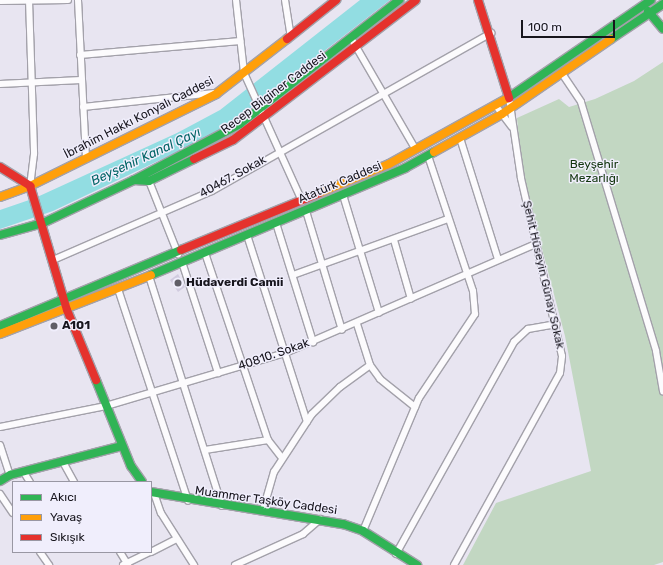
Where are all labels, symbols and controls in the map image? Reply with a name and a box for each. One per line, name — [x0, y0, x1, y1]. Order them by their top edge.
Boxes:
scale bar — [523, 12, 617, 38]
text: 100 m — [528, 20, 562, 34]
street label: Recep Bilginer Caddesi — [219, 49, 329, 137]
street label: İbrahim Hakkı Konyalı Caddesi — [62, 74, 216, 162]
water label: Beyşehir Kanal Çayı — [88, 125, 204, 189]
street label: 40467. Sokak — [197, 153, 269, 201]
park label: Beyşehir Mezarlığı — [569, 158, 619, 186]
street label: Atatürk Caddesi — [296, 159, 384, 207]
street label: Şehit Hüseyin Günay Sokak — [519, 199, 567, 351]
place label: Hüdaverdi Camii — [186, 276, 283, 290]
marker: Hüdaverdi Camii — [173, 278, 183, 288]
place label: A101 — [62, 319, 90, 333]
marker: A101 — [49, 321, 59, 331]
street label: 40810. Sokak — [236, 336, 312, 374]
legend — [12, 481, 152, 553]
street label: Muammer Taşköy Caddesi — [194, 484, 338, 518]
text: Akıcı — [50, 490, 77, 504]
text: Yavaş — [50, 510, 82, 524]
text: Sıkışık — [50, 530, 85, 544]

